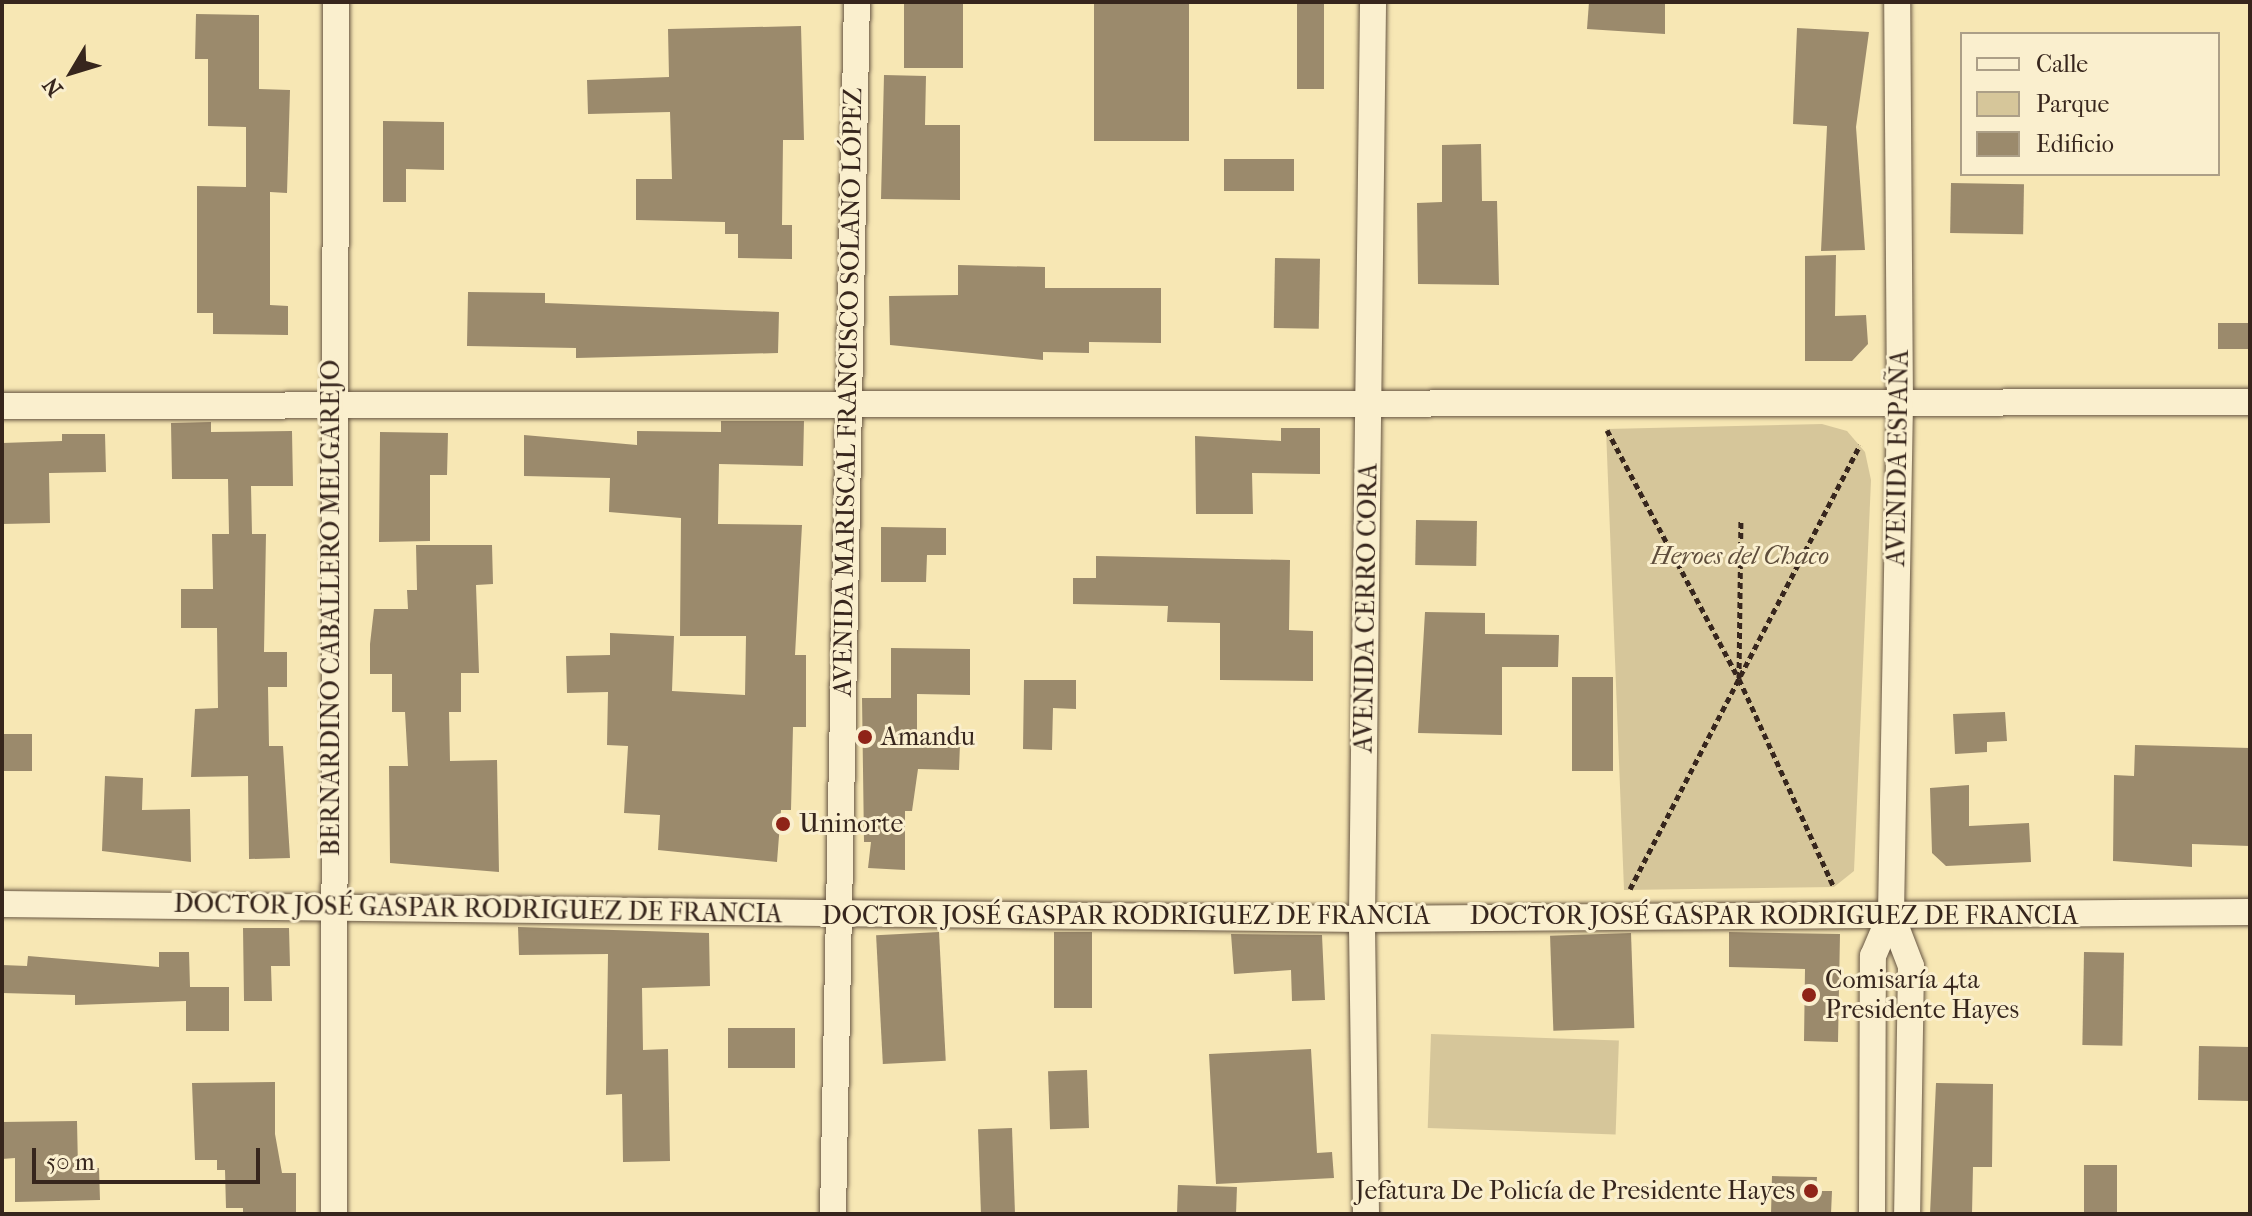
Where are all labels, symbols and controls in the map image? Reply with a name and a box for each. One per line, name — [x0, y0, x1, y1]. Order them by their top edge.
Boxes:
north arrow — [32, 32, 112, 112]
legend — [1960, 32, 2220, 176]
text: Calle — [2036, 50, 2088, 78]
text: N — [38, 72, 68, 101]
street label: AVENIDA MARISCAL FRANCISCO SOLANO LÓPEZ — [827, 87, 869, 697]
text: Parque — [2036, 90, 2109, 118]
text: Edificio — [2036, 130, 2114, 158]
street label: AVENIDA ESPAÑA — [1881, 349, 1915, 567]
street label: BERNARDINO CABALLERO MELGAREJO — [315, 360, 347, 856]
street label: AVENIDA CERRO CORA — [1348, 463, 1384, 753]
park label: Heroes del Chaco — [1651, 540, 1829, 572]
place label: Amandu — [881, 721, 975, 753]
marker: Amandu — [856, 728, 874, 746]
place label: Uninorte — [799, 808, 903, 840]
marker: Uninorte — [774, 815, 792, 833]
street label: DOCTOR JOSÉ GASPAR RODRIGUEZ DE FRANCIA — [173, 888, 783, 930]
street label: DOCTOR JOSÉ GASPAR RODRIGUEZ DE FRANCIA — [822, 900, 1430, 932]
street label: DOCTOR JOSÉ GASPAR RODRIGUEZ DE FRANCIA — [1470, 900, 2078, 932]
place label: Comisaría 4ta Presidente Hayes — [1825, 964, 2019, 1026]
marker: Comisaría 4ta Presidente Hayes — [1800, 986, 1818, 1004]
scale bar — [36, 1132, 264, 1182]
text: 50 m — [46, 1148, 95, 1176]
place label: Jefatura De Policía de Presidente Hayes — [1355, 1175, 1795, 1207]
marker: Jefatura De Policía de Presidente Hayes — [1802, 1182, 1820, 1200]

